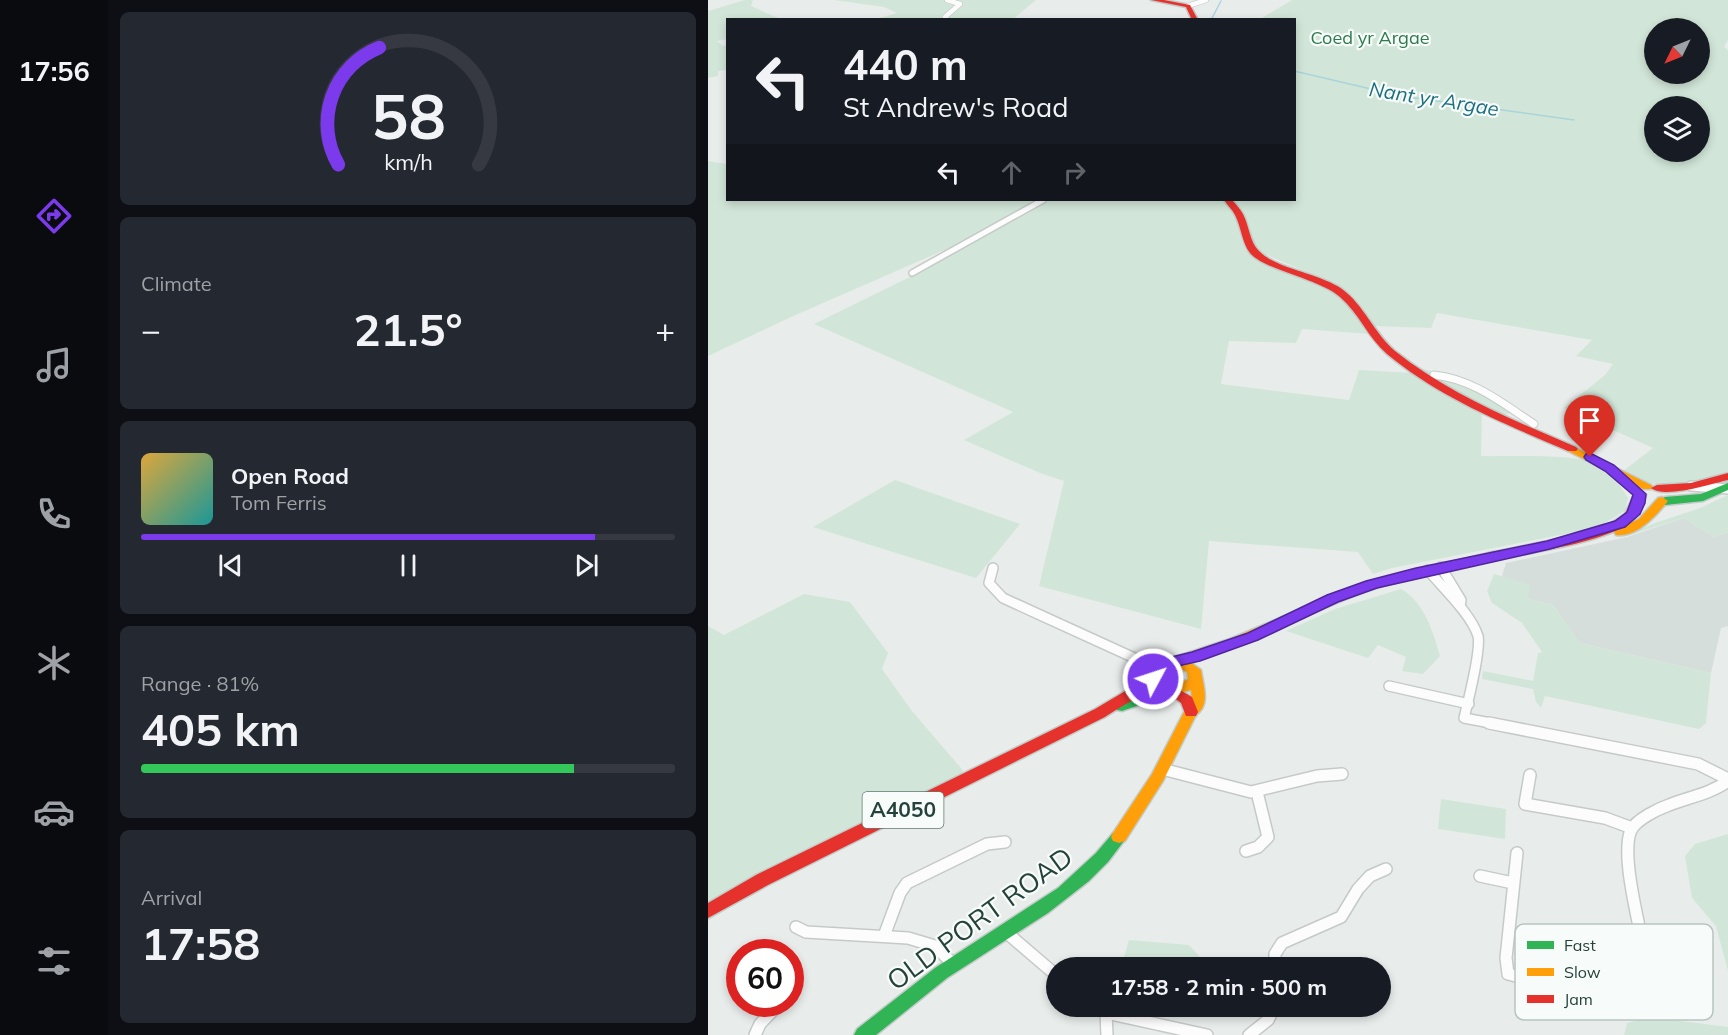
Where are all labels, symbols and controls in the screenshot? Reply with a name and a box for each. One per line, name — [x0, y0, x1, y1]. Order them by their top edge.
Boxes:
north arrow — [1644, 18, 1710, 84]
map controls — [1644, 18, 1710, 162]
park label: Coed yr Argae — [1310, 26, 1430, 49]
text: 440 m — [843, 38, 968, 91]
icon: left — [744, 42, 822, 120]
text: 17:56 — [18, 54, 90, 88]
text: 58 — [371, 76, 445, 155]
water label: Nant yr Argae — [1368, 76, 1501, 121]
text: St Andrew's Road — [843, 90, 1068, 124]
button: layers — [1644, 96, 1710, 162]
text: km/h — [384, 149, 432, 176]
icon: left — [932, 156, 965, 189]
icon: ahead — [995, 156, 1028, 189]
icon: right — [1058, 156, 1091, 189]
icon: directions — [33, 195, 75, 237]
text: Climate — [141, 271, 212, 296]
text: 21.5° — [353, 301, 463, 357]
text: − — [141, 309, 161, 350]
text: + — [655, 309, 675, 350]
icon: music — [33, 344, 75, 386]
pin — [1564, 395, 1615, 457]
icon: arrive — [1573, 404, 1606, 437]
text: Open Road — [231, 462, 349, 490]
text: Tom Ferris — [231, 490, 327, 515]
icon: phone — [33, 493, 75, 535]
icon: previous — [214, 549, 247, 582]
icon: pause — [392, 549, 425, 582]
icon: next — [570, 549, 603, 582]
icon: climate — [33, 642, 75, 684]
position arrow — [1121, 647, 1185, 711]
text: Range · 81% — [141, 671, 259, 696]
text: 405 km — [141, 701, 300, 757]
icon: car — [33, 791, 75, 833]
road number: A4050 — [862, 792, 944, 828]
street label: OLD PORT ROAD — [880, 839, 1079, 997]
text: Arrival — [141, 885, 202, 910]
text: 17:58 — [141, 915, 260, 971]
legend — [1515, 924, 1713, 1020]
text: Fast — [1564, 935, 1596, 955]
speed limit sign: 60 — [726, 939, 804, 1017]
icon: filters — [33, 940, 75, 982]
text: Slow — [1564, 962, 1601, 982]
text: 17:58 · 2 min · 500 m — [1110, 973, 1327, 1001]
text: Jam — [1564, 989, 1593, 1009]

